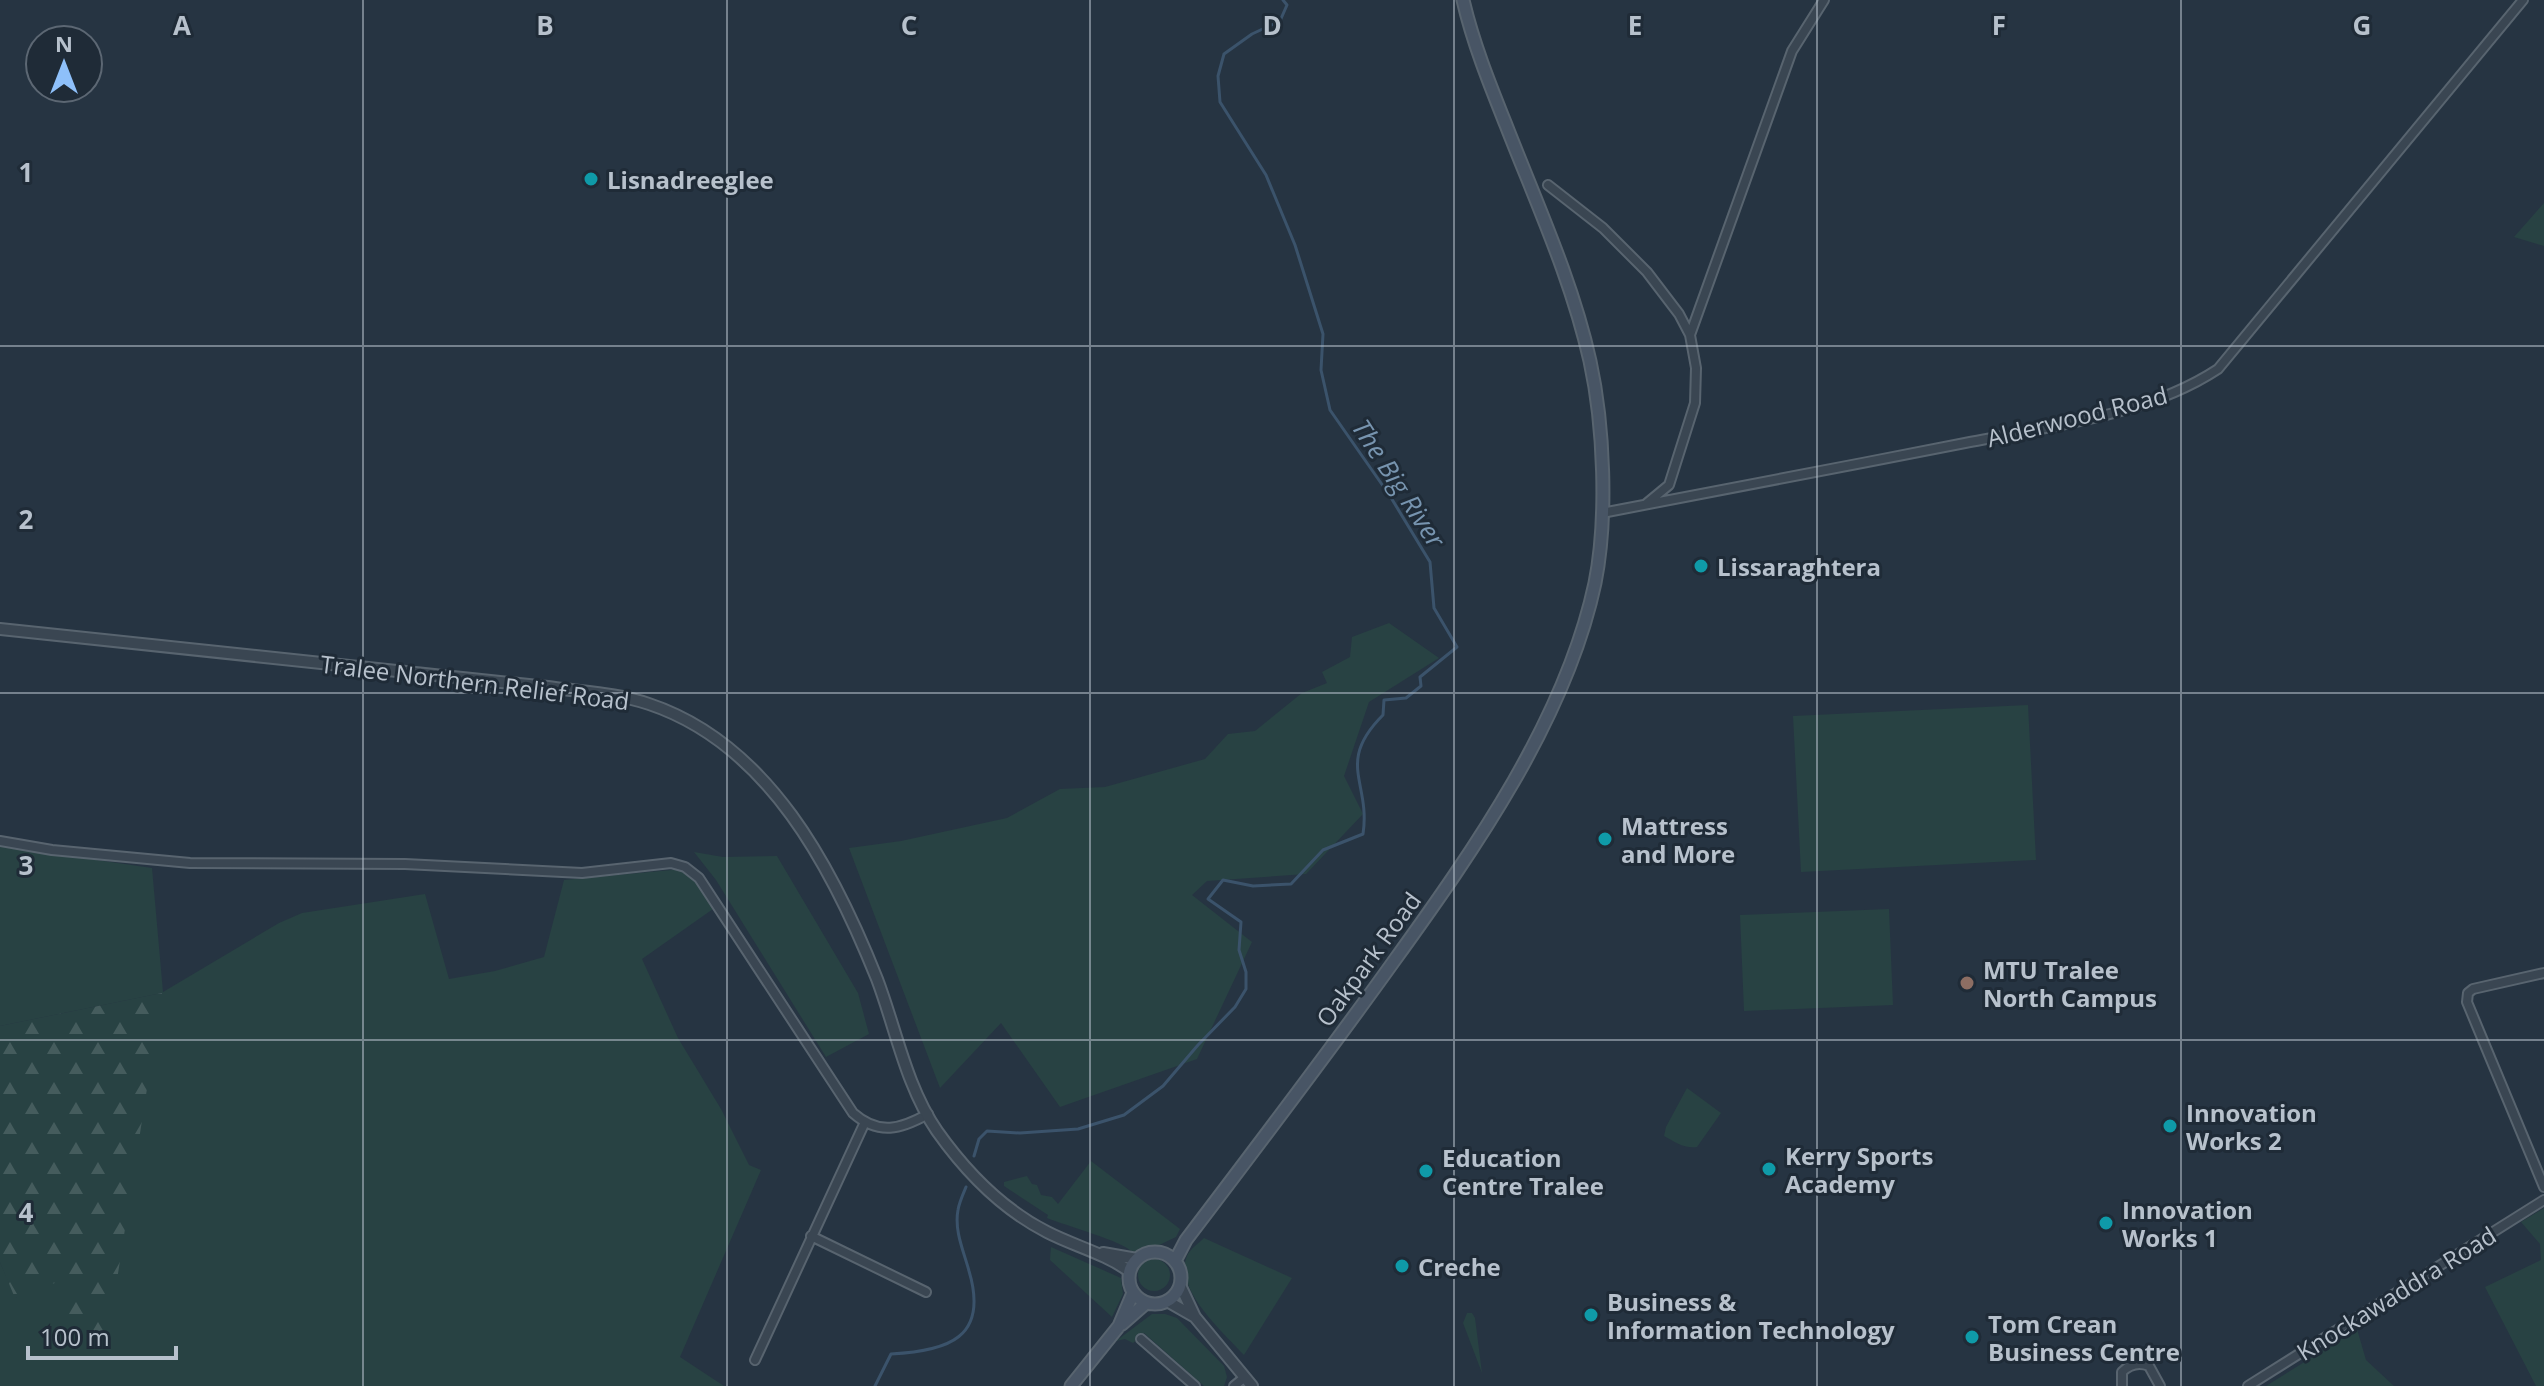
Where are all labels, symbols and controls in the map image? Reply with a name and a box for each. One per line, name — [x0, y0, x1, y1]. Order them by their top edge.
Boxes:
text: A — [173, 7, 191, 43]
text: B — [536, 7, 554, 43]
text: C — [901, 7, 917, 43]
text: D — [1262, 7, 1282, 43]
text: E — [1628, 7, 1642, 43]
text: F — [1992, 7, 2006, 43]
text: G — [2353, 7, 2371, 43]
north arrow — [24, 24, 104, 104]
text: N — [55, 28, 73, 58]
text: 1 — [19, 154, 33, 190]
place label: Lisnadreeglee — [607, 163, 774, 196]
marker: Lisnadreeglee — [582, 170, 600, 188]
street label: Alderwood Road — [1983, 378, 2171, 454]
water label: The Big River — [1344, 412, 1455, 556]
text: 2 — [19, 501, 34, 537]
place label: Lissaraghtera — [1717, 550, 1881, 583]
marker: Lissaraghtera — [1692, 557, 1710, 575]
street label: Tralee Northern Relief Road — [319, 647, 631, 717]
place label: Mattress and More — [1621, 809, 1735, 870]
marker: Mattress and More — [1596, 830, 1614, 848]
text: 3 — [19, 847, 33, 883]
street label: Oakpark Road — [1308, 885, 1428, 1033]
place label: MTU Tralee North Campus — [1983, 953, 2157, 1014]
marker: MTU Tralee North Campus — [1958, 974, 1976, 992]
place label: Innovation Works 2 — [2186, 1096, 2317, 1157]
marker: Innovation Works 2 — [2161, 1117, 2179, 1135]
place label: Kerry Sports Academy — [1785, 1139, 1933, 1200]
place label: Education Centre Tralee — [1442, 1141, 1604, 1202]
marker: Kerry Sports Academy — [1760, 1160, 1778, 1178]
marker: Education Centre Tralee — [1417, 1162, 1435, 1180]
place label: Innovation Works 1 — [2122, 1193, 2253, 1254]
text: 4 — [19, 1194, 34, 1230]
marker: Innovation Works 1 — [2097, 1214, 2115, 1232]
street label: Knockawaddra Road — [2290, 1218, 2502, 1368]
place label: Creche — [1418, 1250, 1501, 1283]
marker: Creche — [1393, 1257, 1411, 1275]
place label: Business & Information Technology — [1607, 1285, 1895, 1346]
marker: Business & Information Technology — [1582, 1306, 1600, 1324]
place label: Tom Crean Business Centre — [1988, 1307, 2180, 1368]
scale bar — [28, 1310, 176, 1360]
text: 100 m — [40, 1320, 110, 1353]
marker: Tom Crean Business Centre — [1963, 1328, 1981, 1346]

